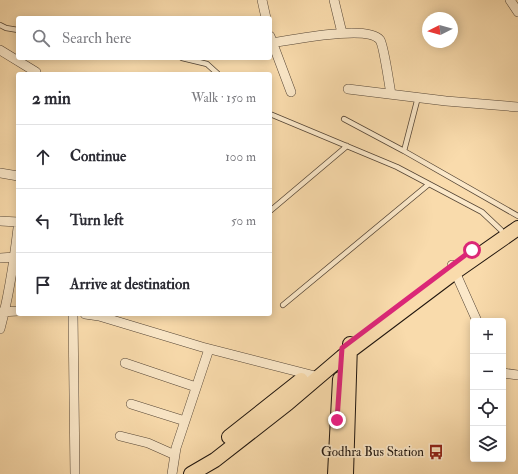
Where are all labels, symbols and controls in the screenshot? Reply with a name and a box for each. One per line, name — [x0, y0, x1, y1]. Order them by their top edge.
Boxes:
north arrow — [422, 12, 458, 48]
search box — [16, 16, 272, 60]
icon: search — [30, 27, 52, 49]
text: Search here — [62, 29, 131, 48]
text: 2 min — [32, 88, 71, 109]
text: Walk · 150 m — [191, 90, 256, 106]
icon: ahead — [32, 146, 54, 168]
text: Continue — [70, 147, 126, 166]
text: 100 m — [225, 149, 256, 165]
icon: left — [32, 210, 54, 232]
text: Turn left — [70, 211, 124, 230]
text: 50 m — [231, 213, 256, 229]
route start — [463, 241, 481, 259]
icon: arrive — [32, 274, 54, 296]
text: Arrive at destination — [70, 275, 190, 294]
map controls — [470, 318, 506, 462]
button: + — [470, 318, 506, 354]
button: − — [470, 354, 506, 390]
button: locate — [470, 390, 506, 426]
route end — [328, 411, 346, 429]
button: layers — [470, 426, 506, 462]
bus stop icon: Godhra Bus Station — [427, 443, 445, 461]
place label: Godhra Bus Station — [321, 444, 424, 460]

